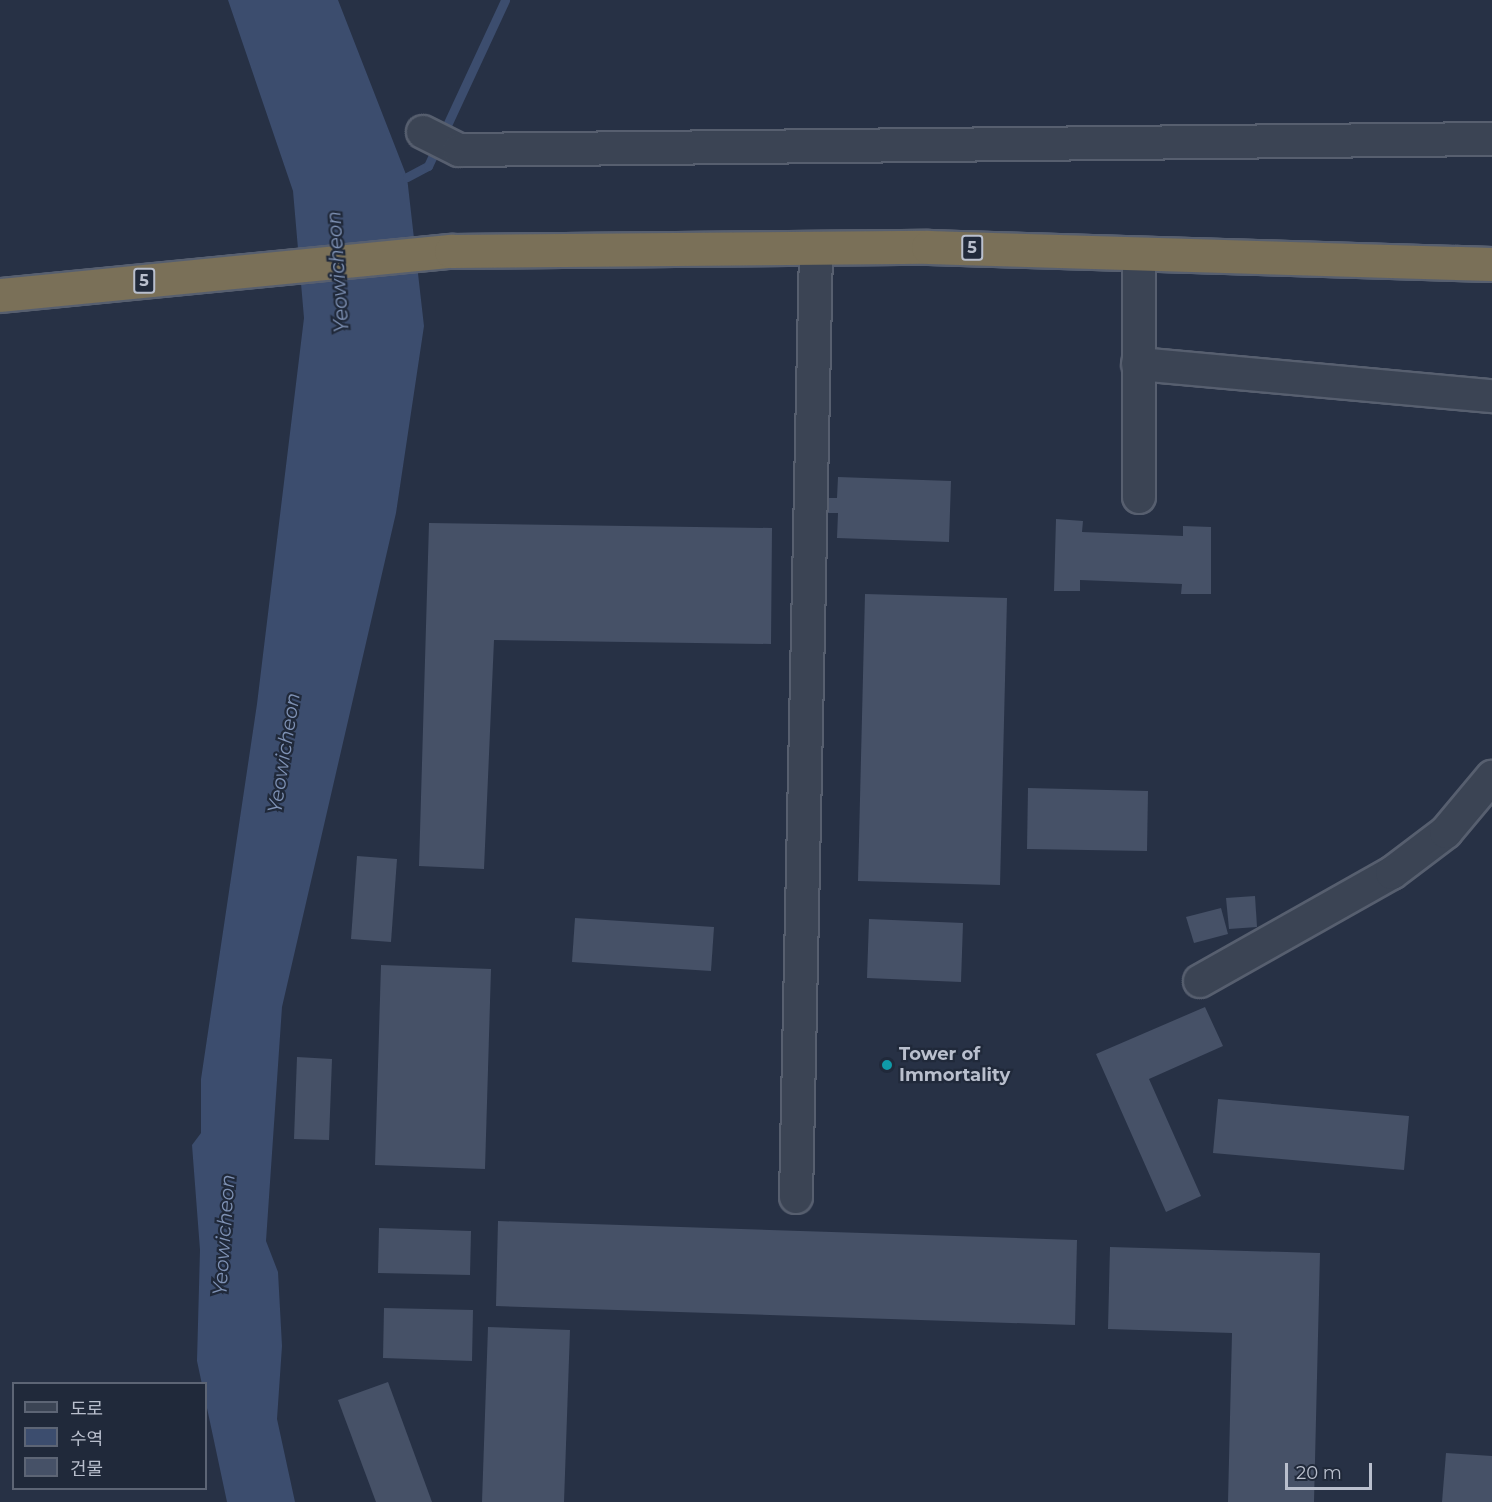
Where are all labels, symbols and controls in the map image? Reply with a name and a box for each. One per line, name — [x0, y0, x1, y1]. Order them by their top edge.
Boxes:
water label: Yeowicheon — [322, 210, 354, 334]
road number: 5 — [960, 235, 984, 261]
road number: 5 — [132, 268, 156, 294]
water label: Yeowicheon — [263, 691, 305, 815]
place label: Tower of Immortality — [899, 1044, 1010, 1086]
marker: Tower of Immortality — [880, 1058, 894, 1072]
water label: Yeowicheon — [208, 1173, 240, 1297]
legend — [12, 1382, 207, 1490]
text: 도로 — [70, 1398, 103, 1420]
text: 수역 — [70, 1428, 103, 1450]
scale bar — [1288, 1451, 1375, 1489]
text: 건물 — [70, 1458, 103, 1480]
text: 20 m — [1296, 1462, 1342, 1484]

